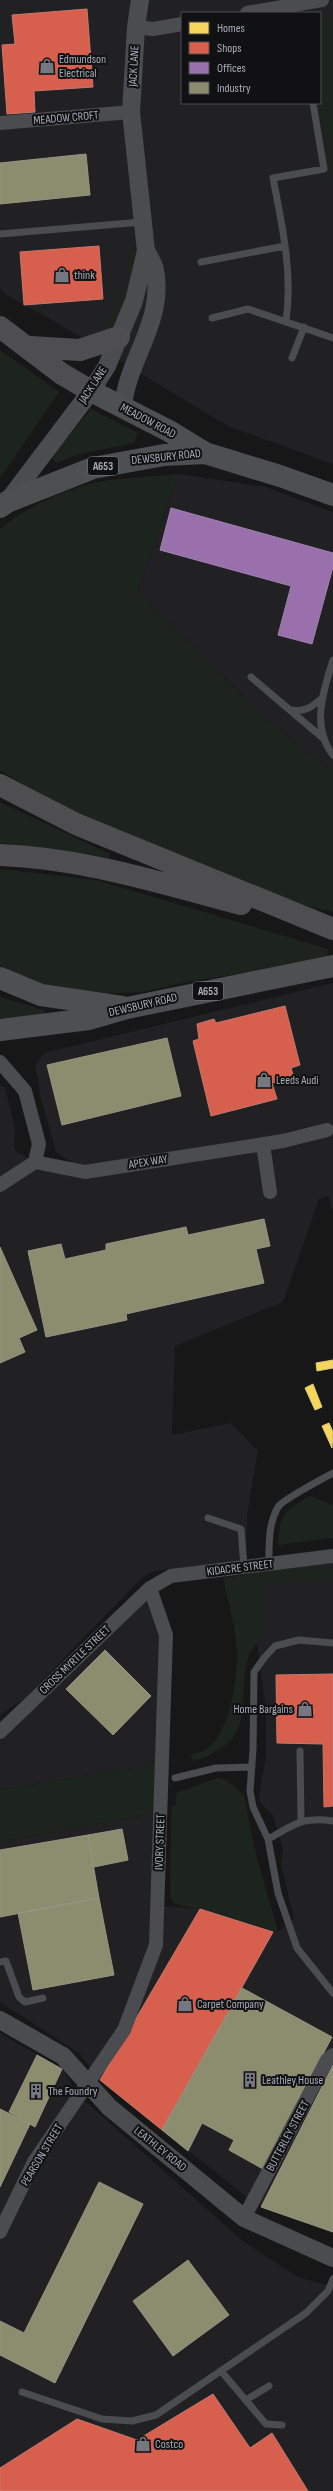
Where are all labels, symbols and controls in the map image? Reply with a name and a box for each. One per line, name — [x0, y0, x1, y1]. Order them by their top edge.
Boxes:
legend — [181, 12, 321, 104]
text: Homes — [217, 21, 245, 36]
text: Shops — [217, 41, 242, 56]
street label: JACK LANE — [125, 45, 143, 88]
place label: Edmundson Electrical — [59, 52, 106, 81]
shop icon: Edmundson Electrical — [38, 57, 56, 75]
text: Offices — [217, 61, 246, 76]
text: Industry — [217, 81, 251, 96]
street label: MEADOW CROFT — [33, 108, 99, 128]
shop icon: think — [53, 266, 71, 284]
place label: think — [74, 268, 95, 283]
street label: JACK LANE — [75, 363, 111, 407]
street label: MEADOW ROAD — [118, 400, 179, 442]
street label: DEWSBURY ROAD — [131, 446, 202, 468]
road number: A653 — [88, 457, 118, 475]
road number: A653 — [193, 982, 223, 1000]
street label: DEWSBURY ROAD — [107, 990, 179, 1020]
shop icon: Leeds Audi — [255, 1071, 273, 1089]
place label: Leeds Audi — [276, 1073, 319, 1088]
street label: APEX WAY — [126, 1152, 169, 1173]
street label: KIDACRE STREET — [206, 1556, 274, 1580]
street label: CROSS MYRTLE STREET — [36, 1622, 114, 1698]
shop icon: Home Bargains — [296, 1700, 314, 1718]
place label: Home Bargains — [233, 1702, 293, 1717]
street label: IVORY STREET — [152, 1814, 168, 1870]
shop icon: Carpet Company — [176, 1995, 194, 2013]
place label: Carpet Company — [197, 1997, 264, 2012]
building icon: Leathley House — [241, 2071, 259, 2089]
place label: Leathley House — [262, 2073, 323, 2088]
building icon: The Foundry — [27, 2082, 45, 2100]
place label: The Foundry — [48, 2084, 98, 2099]
street label: BUTTERLEY STREET — [263, 2098, 313, 2174]
street label: PEARSON STREET — [18, 2121, 66, 2189]
street label: LEATHLEY ROAD — [131, 2123, 189, 2175]
shop icon: Costco — [134, 2435, 152, 2453]
place label: Costco — [155, 2437, 183, 2452]

